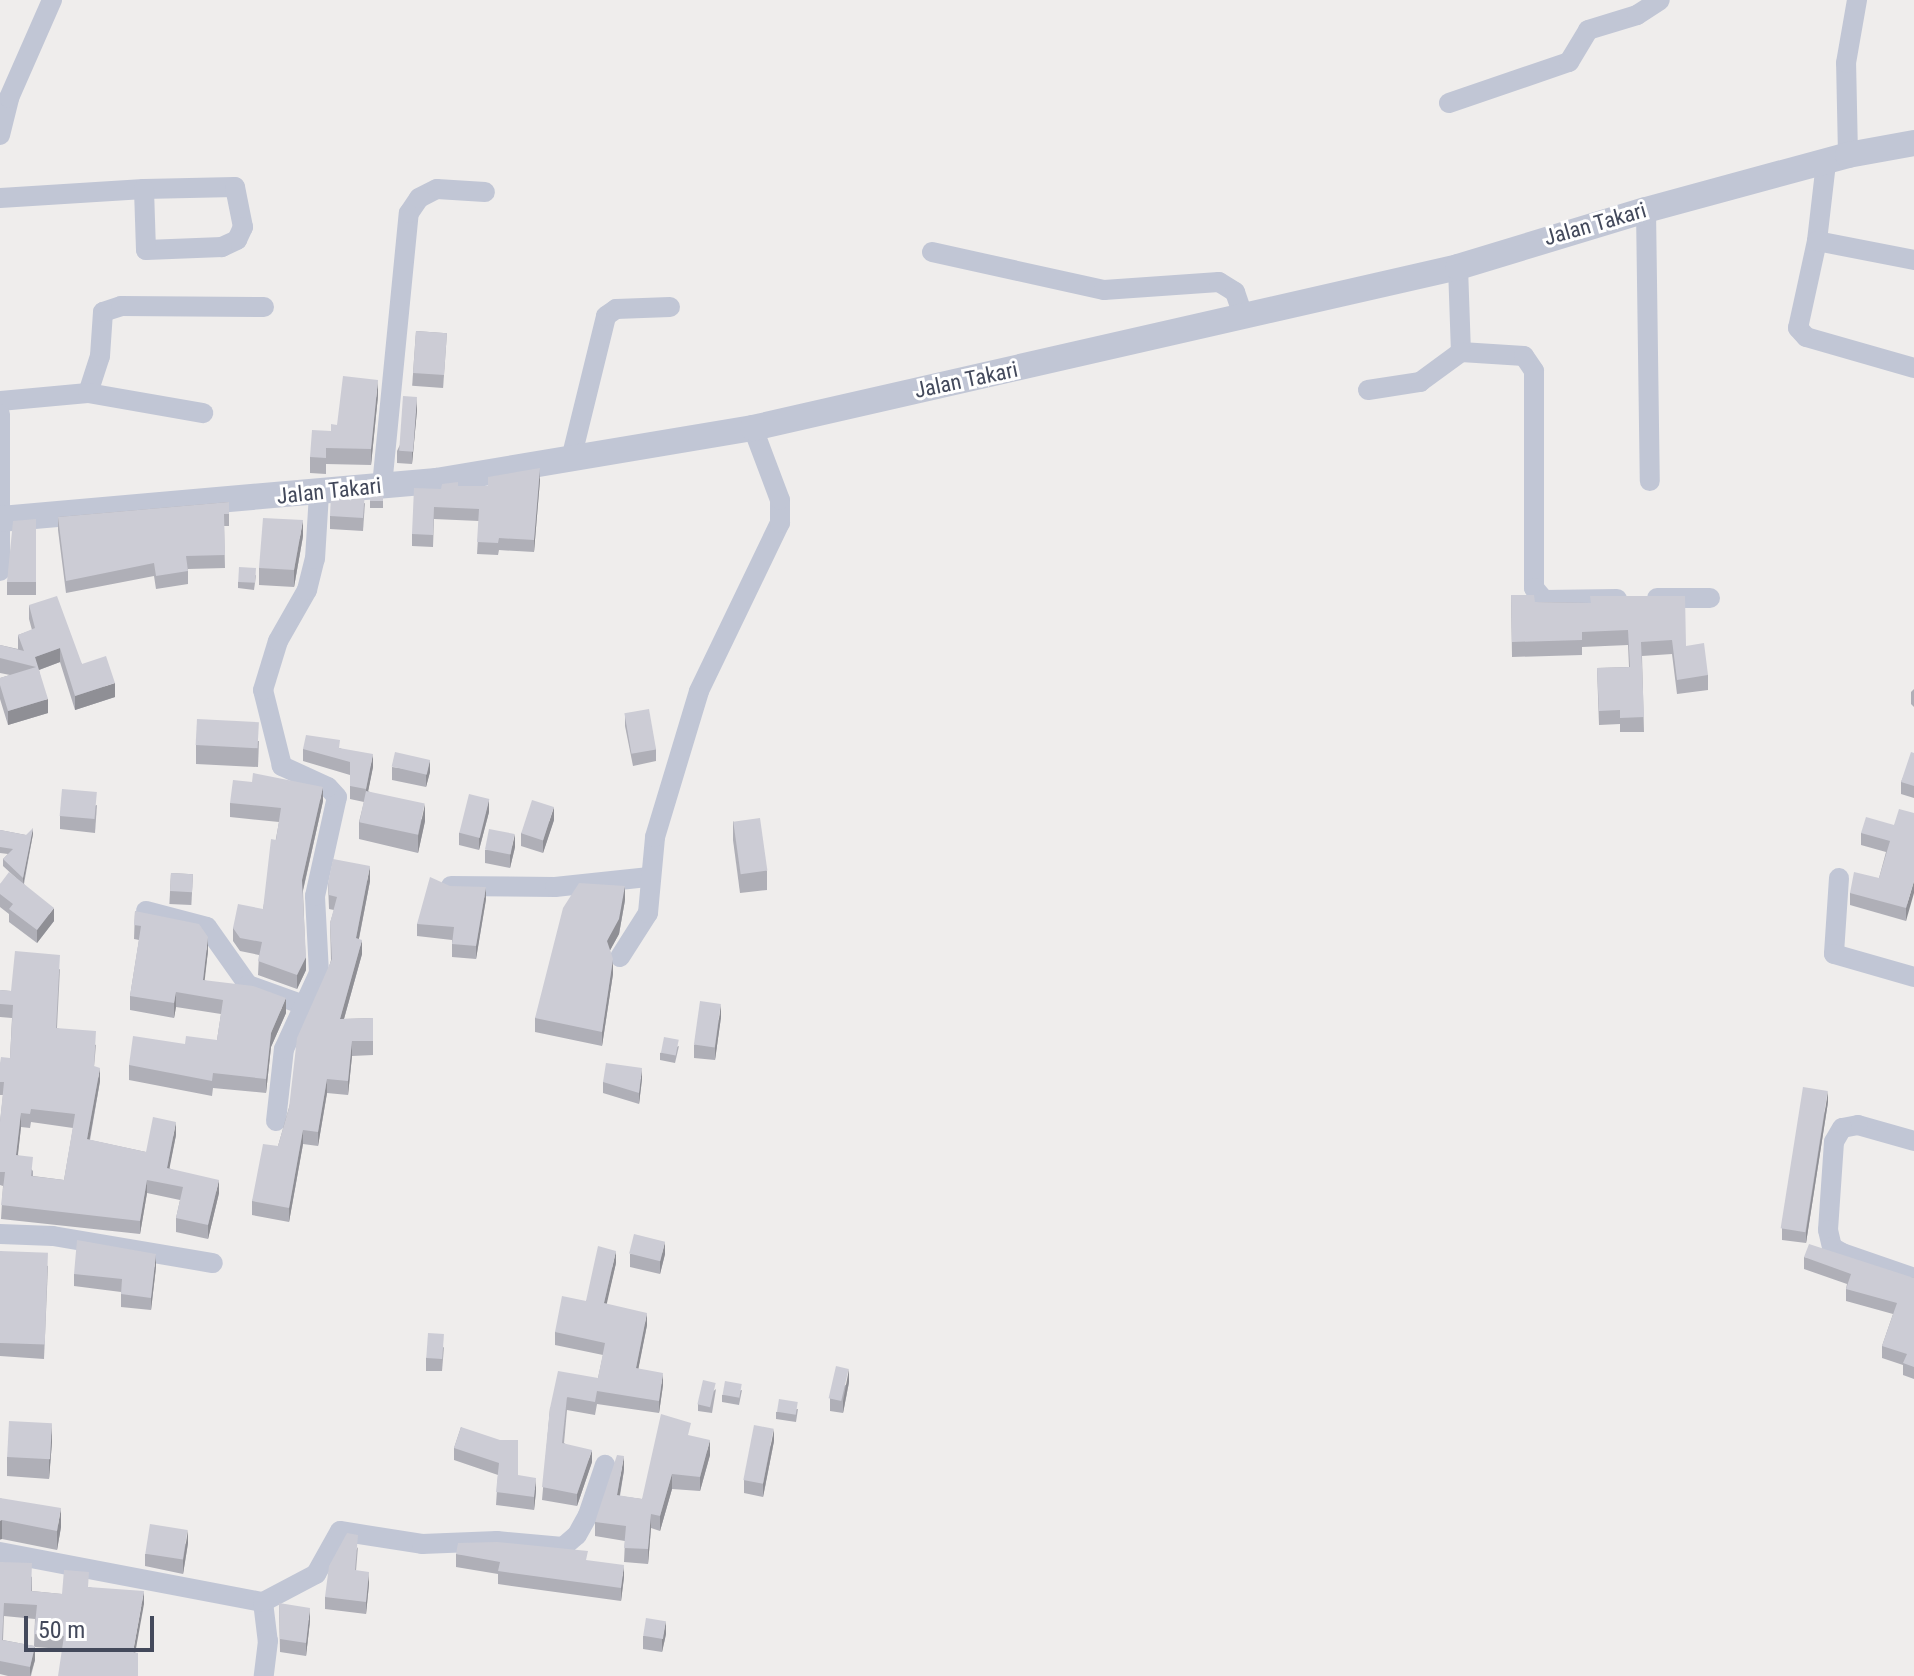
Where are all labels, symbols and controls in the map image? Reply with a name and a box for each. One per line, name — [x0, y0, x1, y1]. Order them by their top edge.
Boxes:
street label: Jalan Takari — [1541, 197, 1649, 251]
street label: Jalan Takari — [912, 356, 1020, 404]
street label: Jalan Takari — [275, 472, 383, 510]
scale bar — [28, 1600, 158, 1650]
text: 50 m — [38, 1616, 85, 1644]

